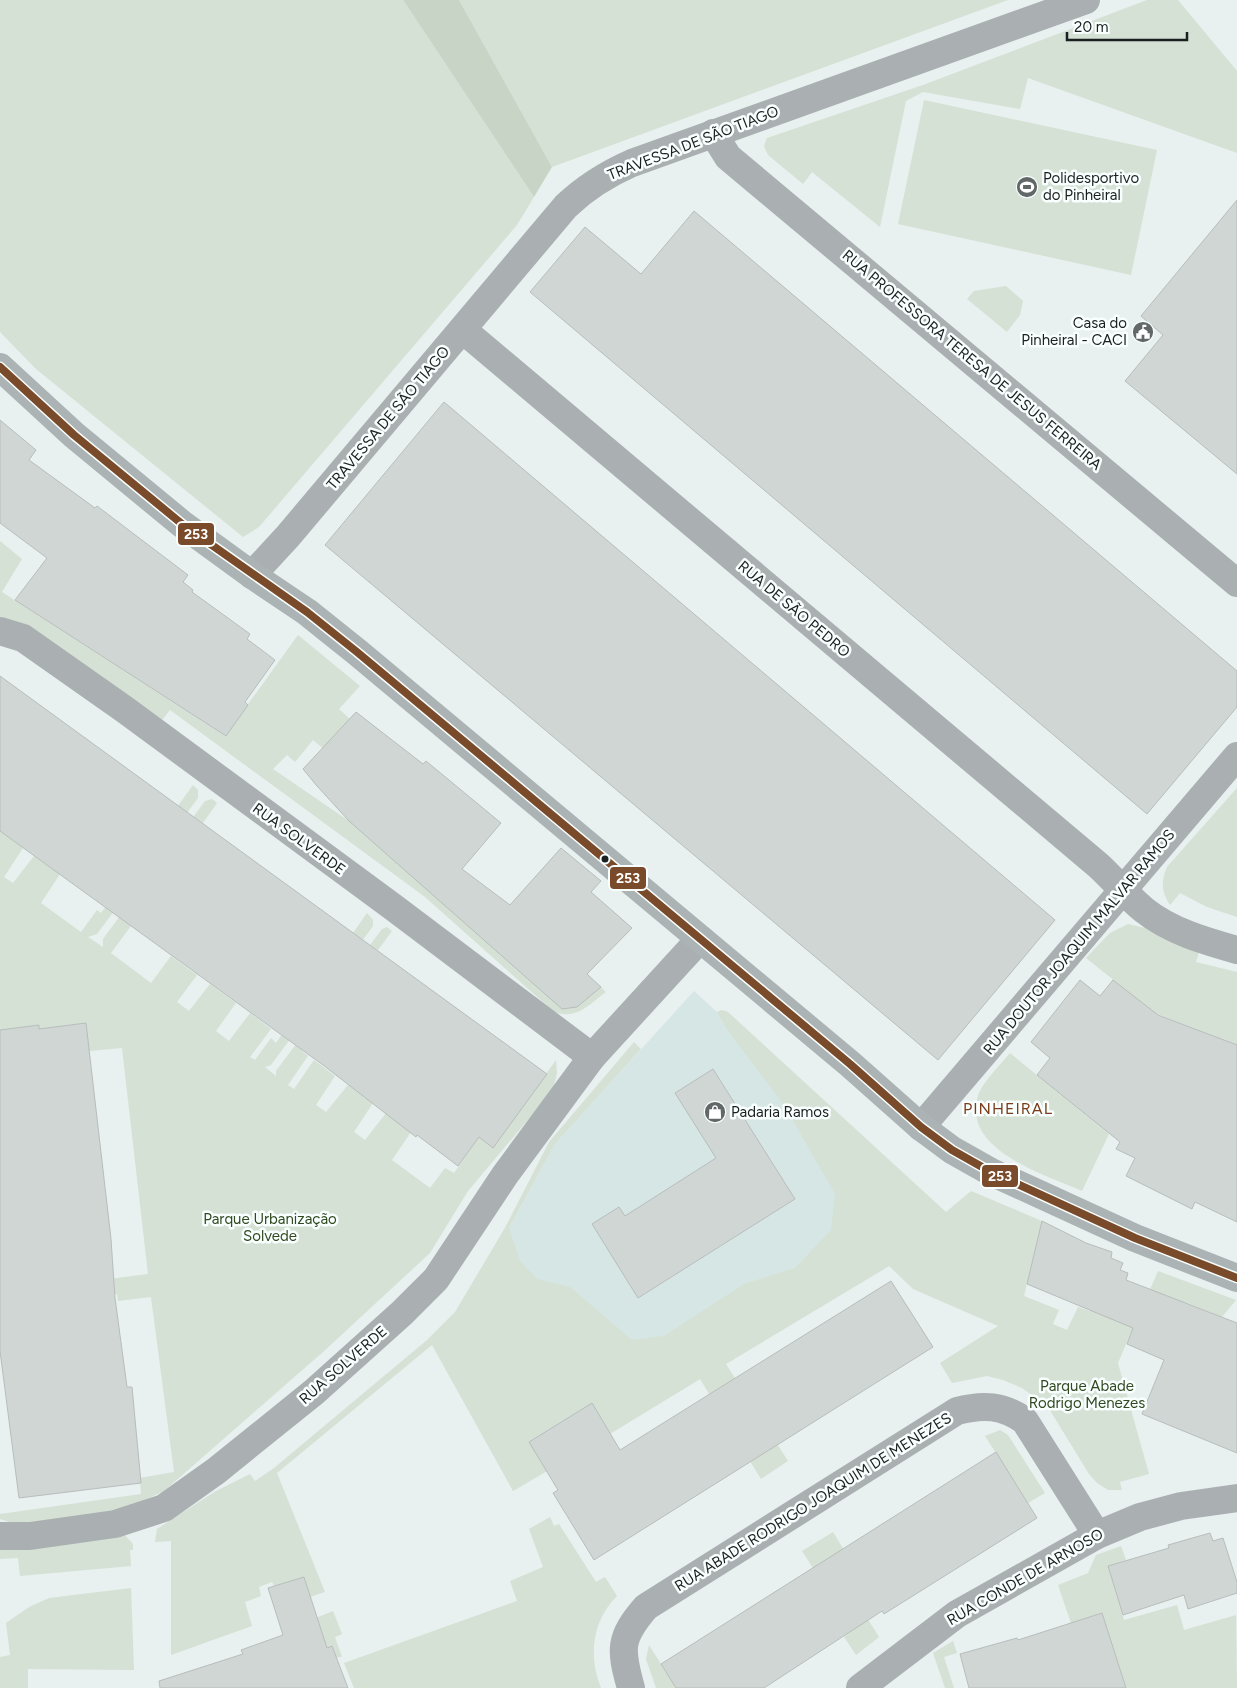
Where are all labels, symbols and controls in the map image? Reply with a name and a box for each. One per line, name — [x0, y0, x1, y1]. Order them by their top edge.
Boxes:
scale bar — [1067, 10, 1187, 42]
text: 20 m — [1074, 18, 1108, 36]
street label: TRAVESSA DE SÃO TIAGO — [605, 102, 781, 184]
place label: Polidesportivo do Pinheiral — [1043, 169, 1139, 204]
sports icon: Polidesportivo do Pinheiral — [1015, 175, 1039, 199]
street label: RUA PROFESSORA TERESA DE JESUS FERREIRA — [839, 246, 1105, 474]
place label: Casa do Pinheiral - CACI — [1021, 314, 1127, 349]
public building icon: Casa do Pinheiral - CACI — [1131, 320, 1155, 344]
street label: TRAVESSA DE SÃO TIAGO — [323, 343, 453, 493]
line badge: 253 — [177, 522, 215, 546]
text: 253 — [184, 526, 208, 543]
street label: RUA DE SÃO PEDRO — [734, 557, 854, 661]
street label: RUA SOLVERDE — [249, 799, 349, 879]
street label: RUA DOUTOR JOAQUIM MALVAR RAMOS — [979, 826, 1179, 1058]
unlabelled marker — [600, 854, 610, 864]
line badge: 253 — [609, 866, 647, 890]
text: 253 — [616, 870, 640, 887]
district label: PINHEIRAL — [963, 1099, 1053, 1118]
shop icon: Padaria Ramos — [703, 1100, 727, 1124]
place label: Padaria Ramos — [731, 1103, 829, 1121]
line badge: 253 — [981, 1164, 1019, 1188]
text: 253 — [988, 1168, 1012, 1185]
park label: Parque Urbanização Solvede — [203, 1210, 337, 1245]
street label: RUA SOLVERDE — [295, 1322, 391, 1408]
park label: Parque Abade Rodrigo Menezes — [1029, 1377, 1145, 1412]
street label: RUA ABADE RODRIGO JOAQUIM DE MENEZES — [671, 1409, 955, 1595]
street label: RUA CONDE DE ARNOSO — [944, 1525, 1106, 1629]

